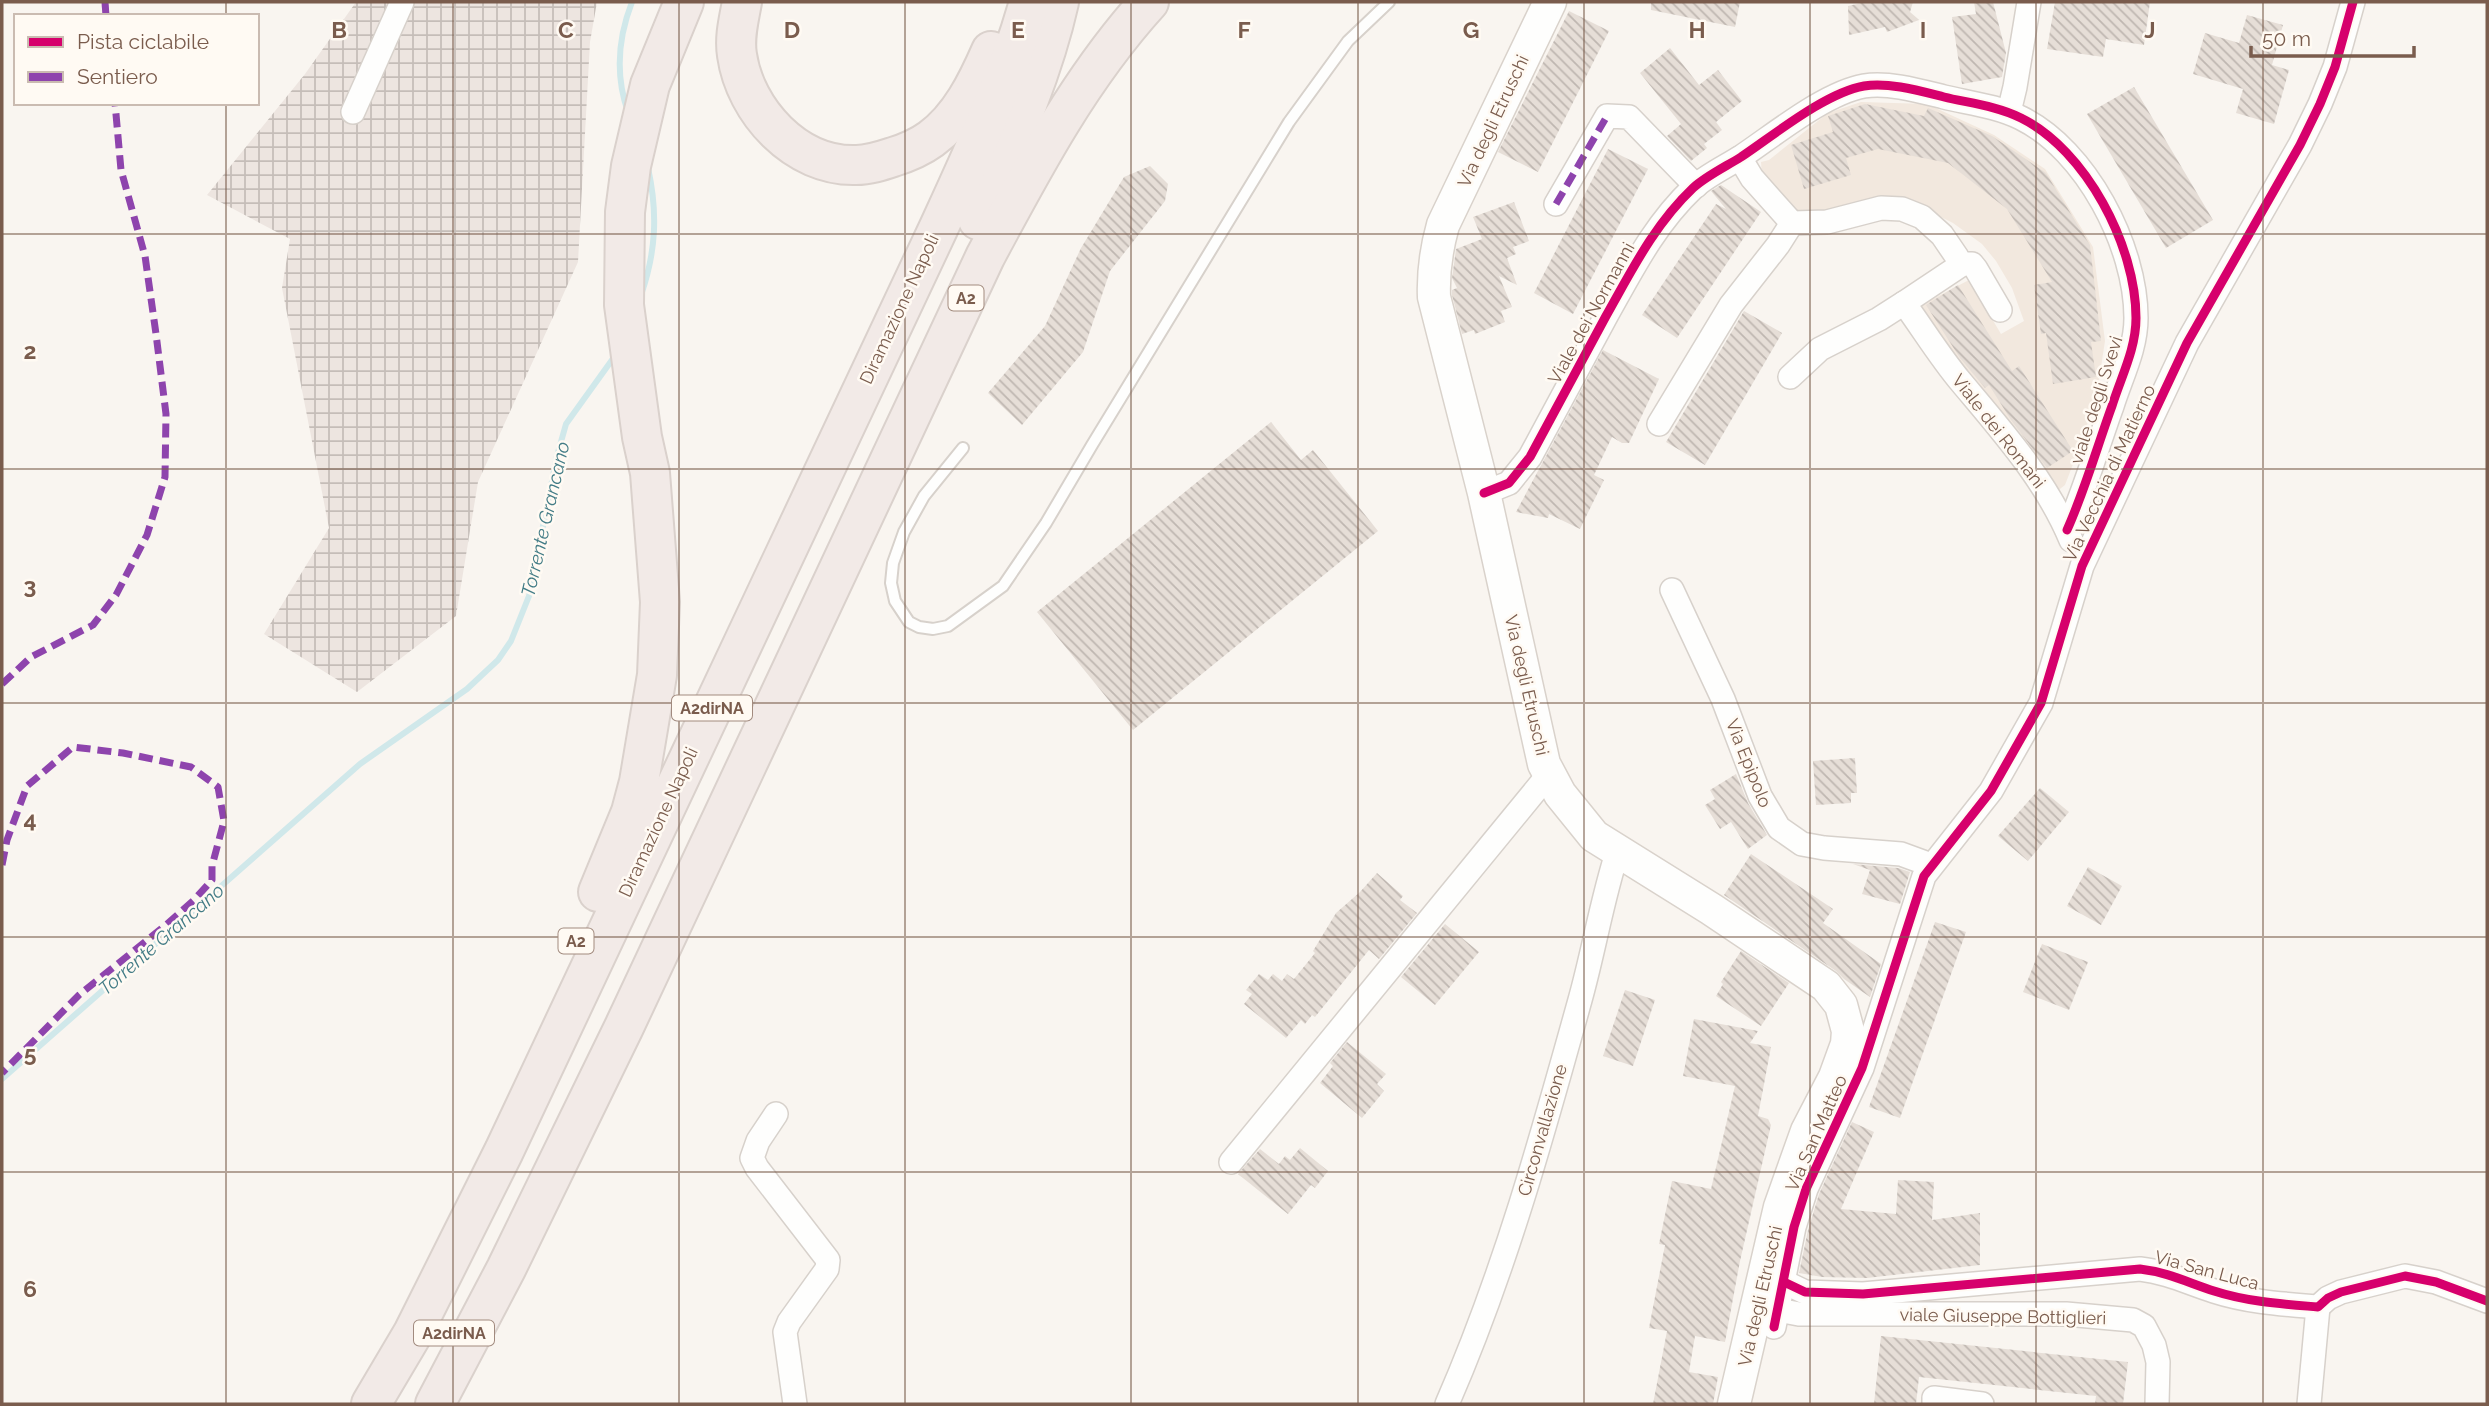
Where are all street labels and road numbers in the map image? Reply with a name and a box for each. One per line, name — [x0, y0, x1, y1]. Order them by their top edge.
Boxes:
street label: Via degli Etruschi — [1453, 51, 1533, 191]
street label: Diramazione Napoli — [855, 231, 943, 387]
street label: Viale dei Normanni — [1543, 239, 1639, 387]
road number: A2 — [948, 286, 984, 310]
street label: viale degli Svevi — [2065, 333, 2127, 467]
street label: Viale dei Romani — [1948, 370, 2050, 492]
street label: Via Vecchia di Matierno — [2059, 381, 2159, 565]
street label: Via degli Etruschi — [1501, 613, 1553, 757]
road number: A2dirNA — [672, 695, 752, 720]
street label: Via Epipolo — [1722, 716, 1776, 811]
street label: Diramazione Napoli — [614, 744, 702, 900]
road number: A2 — [558, 928, 594, 953]
street label: Circonvallazione — [1513, 1061, 1571, 1198]
street label: Via San Matteo — [1781, 1071, 1851, 1194]
street label: Via degli Etruschi — [1734, 1224, 1786, 1368]
street label: Via San Luca — [2152, 1246, 2262, 1294]
street label: viale Giuseppe Bottiglieri — [1899, 1304, 2107, 1328]
road number: A2dirNA — [414, 1320, 494, 1345]

